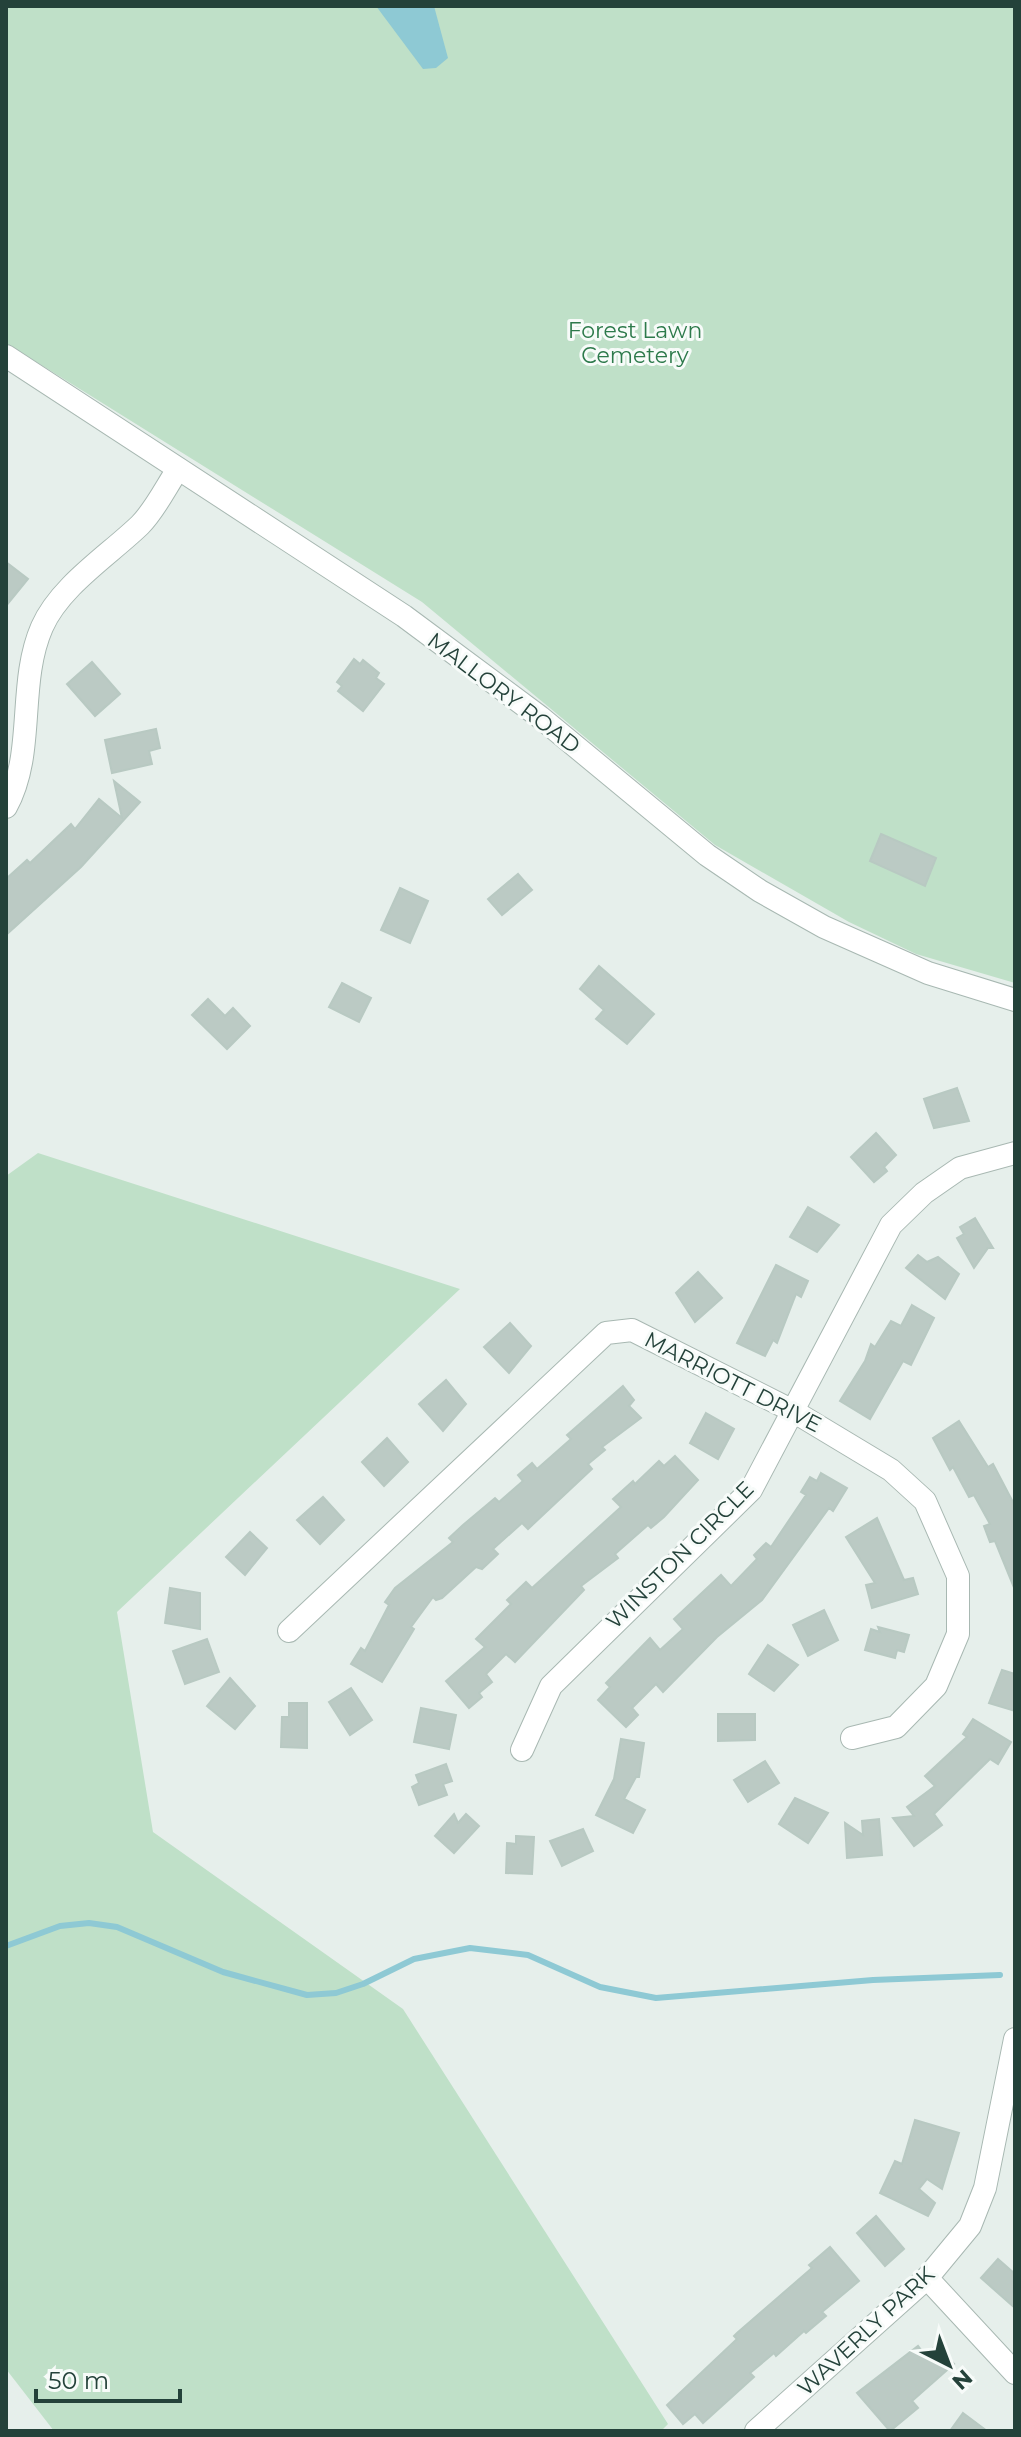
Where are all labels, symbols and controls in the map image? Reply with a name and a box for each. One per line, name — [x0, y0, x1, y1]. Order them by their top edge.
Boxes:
park label: Forest Lawn Cemetery — [568, 317, 702, 369]
street label: MALLORY ROAD — [422, 627, 586, 759]
street label: MARRIOTT DRIVE — [640, 1326, 826, 1438]
street label: WINSTON CIRCLE — [600, 1475, 760, 1635]
street label: WAVERLY PARK — [792, 2260, 940, 2401]
north arrow — [909, 2325, 989, 2405]
scale bar — [36, 2353, 180, 2403]
text: N — [946, 2364, 978, 2395]
text: 50 m — [48, 2366, 109, 2395]

